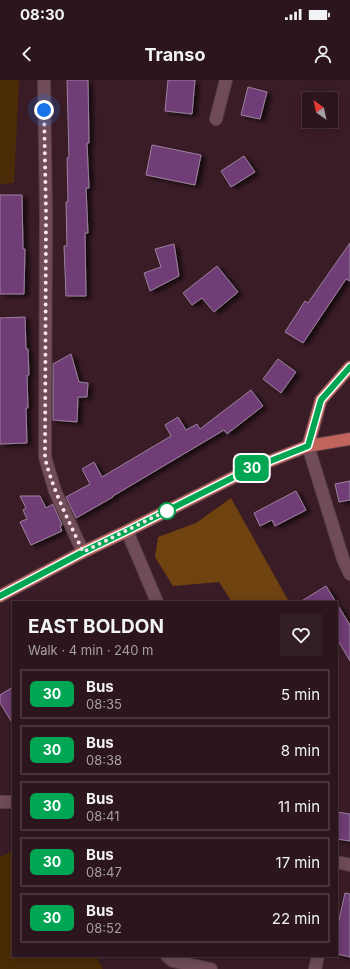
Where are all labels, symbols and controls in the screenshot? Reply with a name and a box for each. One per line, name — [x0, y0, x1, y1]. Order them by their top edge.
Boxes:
text: 08:30 — [20, 5, 65, 24]
icon: back — [16, 43, 38, 65]
icon: person — [312, 43, 334, 65]
text: Transo — [145, 44, 205, 65]
north arrow — [302, 92, 338, 128]
map controls — [302, 92, 338, 128]
your location — [34, 100, 54, 120]
line badge: 30 — [234, 455, 270, 481]
text: 30 — [243, 459, 261, 476]
unlabelled marker — [158, 502, 176, 520]
button: heart — [280, 614, 322, 656]
text: EAST BOLDON — [28, 615, 164, 638]
text: Walk · 4 min · 240 m — [28, 642, 154, 658]
text: Bus — [86, 677, 114, 696]
text: 30 — [43, 685, 61, 702]
text: 5 min — [281, 685, 320, 704]
text: 08:35 — [86, 696, 122, 712]
text: Bus — [86, 733, 114, 752]
text: 30 — [43, 741, 61, 758]
text: 8 min — [281, 741, 320, 760]
text: 08:38 — [86, 752, 122, 768]
text: Bus — [86, 789, 114, 808]
text: 30 — [43, 797, 61, 814]
text: 11 min — [278, 797, 320, 816]
text: 08:41 — [86, 808, 119, 824]
text: Bus — [86, 845, 114, 864]
text: 30 — [43, 853, 61, 870]
text: 17 min — [276, 853, 320, 872]
text: 08:47 — [86, 864, 122, 880]
text: Bus — [86, 901, 114, 920]
text: 30 — [43, 909, 61, 926]
text: 22 min — [272, 909, 320, 928]
text: 08:52 — [86, 920, 122, 936]

